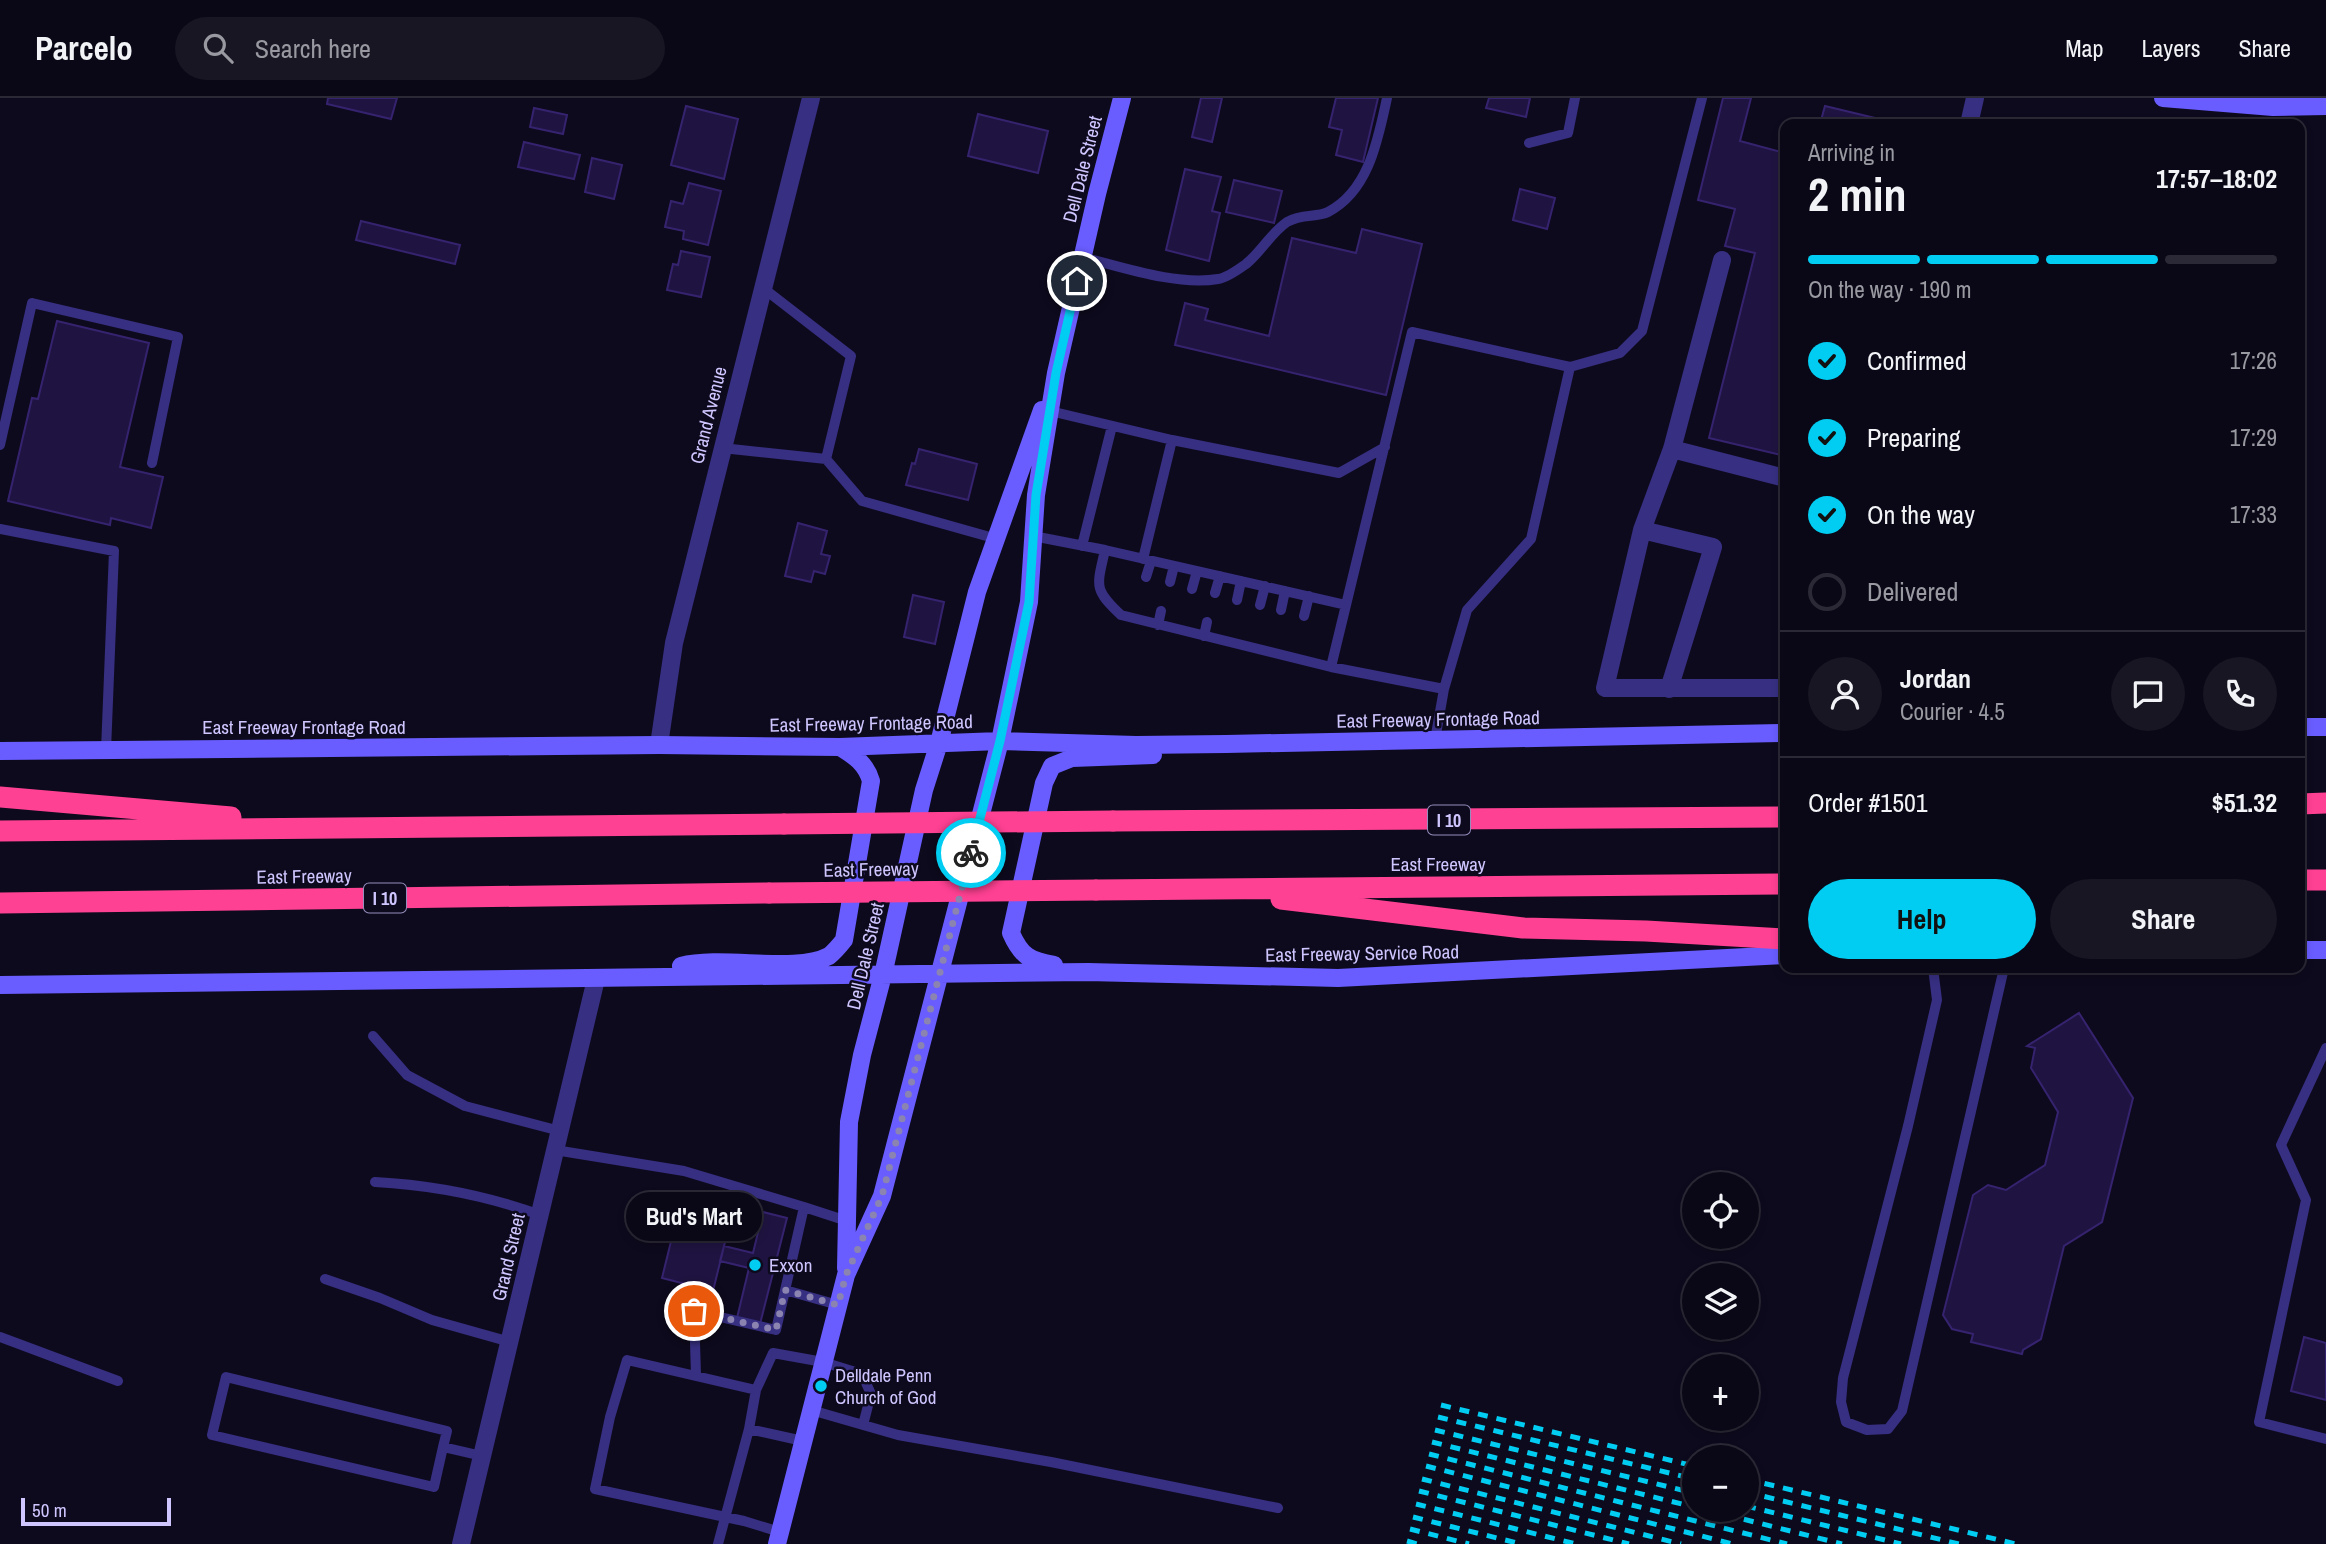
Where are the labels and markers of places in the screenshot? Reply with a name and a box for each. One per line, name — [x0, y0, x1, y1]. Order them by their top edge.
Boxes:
pin — [1047, 251, 1107, 311]
callout: Bud's Mart — [626, 1192, 762, 1241]
place label: Exxon — [769, 1252, 812, 1278]
marker: Exxon — [747, 1257, 763, 1273]
pin — [664, 1281, 724, 1341]
place label: Delldale Penn Church of God — [835, 1362, 936, 1410]
marker: Delldale Penn Church of God — [813, 1378, 829, 1394]

